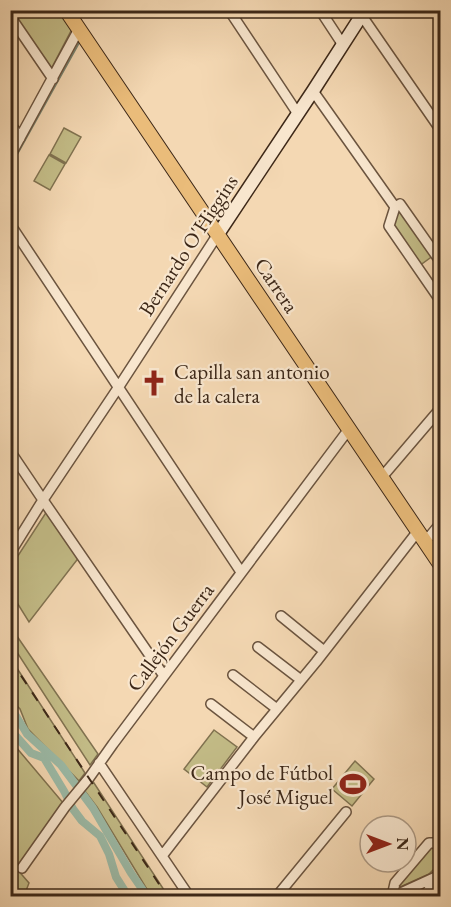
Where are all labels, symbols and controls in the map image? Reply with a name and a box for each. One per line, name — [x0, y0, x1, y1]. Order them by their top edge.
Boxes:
street label: Bernardo O'Higgins — [132, 169, 244, 321]
street label: Carrera — [249, 252, 306, 318]
place label: Capilla san antonio de la calera — [174, 358, 330, 409]
church icon: Capilla san antonio de la calera — [139, 368, 169, 398]
street label: Callejón Guerra — [120, 577, 220, 697]
place label: Campo de Fútbol José Miguel — [191, 759, 333, 810]
sports icon: Campo de Fútbol José Miguel — [338, 769, 368, 799]
north arrow — [358, 814, 418, 874]
text: N — [392, 838, 413, 851]

